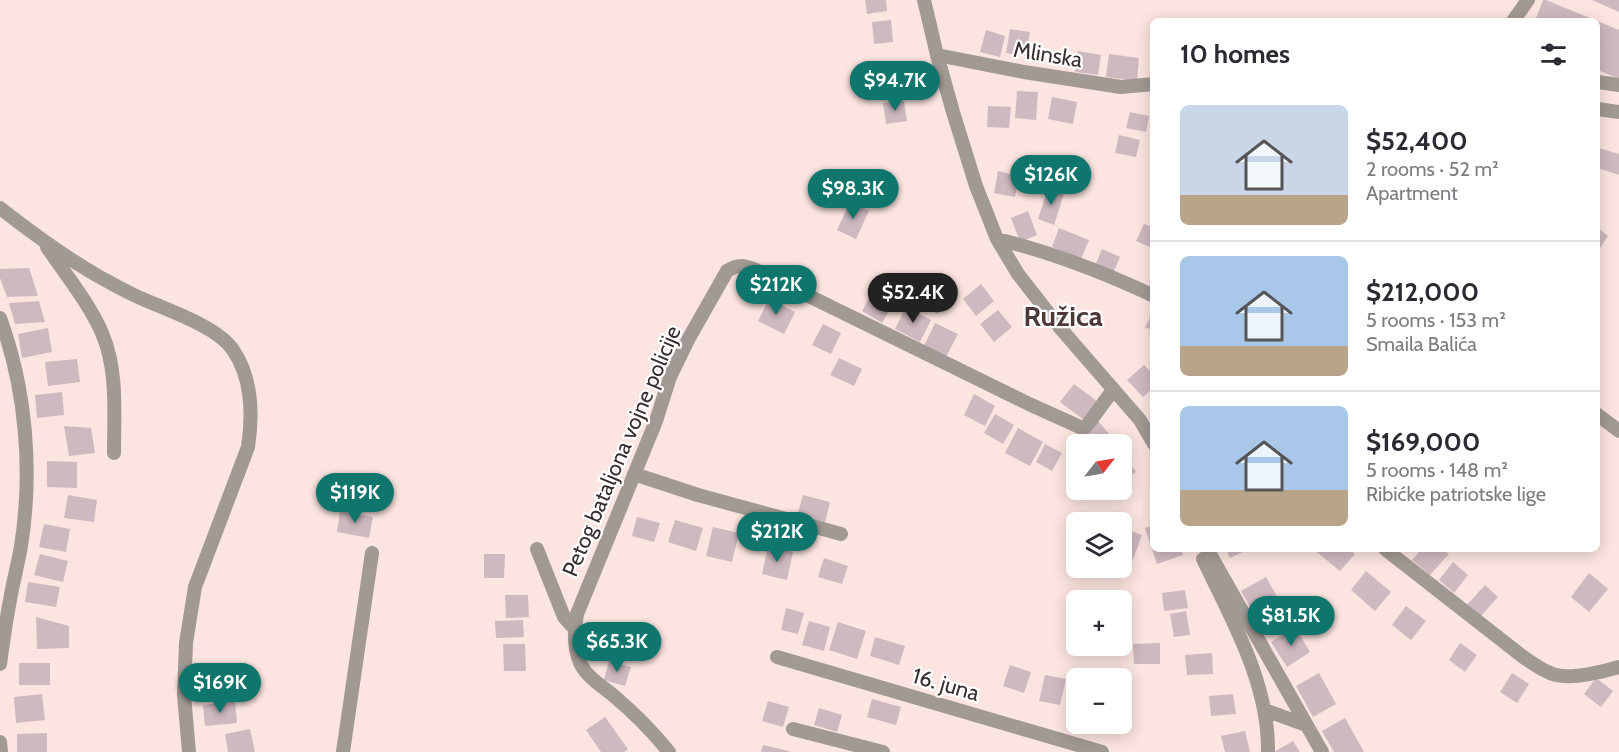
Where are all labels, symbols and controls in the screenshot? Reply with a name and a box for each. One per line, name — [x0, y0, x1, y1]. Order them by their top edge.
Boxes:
street label: Mlinska — [1012, 36, 1085, 73]
text: 10 homes — [1180, 38, 1290, 70]
icon: filters — [1537, 38, 1570, 71]
pin: $94.7K — [846, 61, 944, 112]
text: $94.7K — [864, 68, 926, 92]
text: $52,400 — [1366, 125, 1468, 157]
icon: home — [1228, 129, 1300, 201]
pin: $126K — [1009, 155, 1093, 206]
text: 2 rooms · 52 m² — [1366, 157, 1499, 181]
text: $126K — [1024, 162, 1078, 186]
pin: $98.3K — [804, 169, 902, 220]
text: $98.3K — [822, 176, 884, 200]
text: Apartment — [1366, 181, 1458, 205]
pin: $212K — [734, 265, 818, 316]
text: $212K — [750, 272, 802, 296]
pin: $52.4K — [864, 273, 962, 324]
text: $212,000 — [1366, 276, 1479, 308]
text: $52.4K — [882, 280, 944, 304]
icon: home — [1228, 280, 1300, 352]
district label: Ružica — [1023, 299, 1103, 333]
text: 5 rooms · 153 m² — [1366, 308, 1506, 332]
street label: Petog bataljona vojne policije — [556, 322, 687, 581]
text: Smaila Balića — [1366, 332, 1477, 356]
text: $169,000 — [1366, 426, 1480, 458]
icon: home — [1228, 430, 1300, 502]
north arrow — [1066, 434, 1132, 500]
map controls — [1066, 434, 1132, 734]
text: 5 rooms · 148 m² — [1366, 458, 1508, 482]
pin: $119K — [313, 473, 397, 524]
text: $119K — [330, 480, 380, 504]
text: Ribićke patriotske lige — [1366, 482, 1546, 506]
pin: $212K — [735, 512, 819, 563]
button: layers — [1066, 512, 1132, 578]
text: $212K — [751, 519, 803, 543]
button: + — [1066, 590, 1132, 656]
pin: $81.5K — [1242, 596, 1340, 647]
text: $81.5K — [1262, 603, 1320, 627]
pin: $65.3K — [568, 622, 666, 673]
text: $65.3K — [586, 629, 648, 653]
street label: 16. juna — [909, 662, 983, 707]
pin: $169K — [178, 663, 262, 714]
button: − — [1066, 668, 1132, 734]
text: $169K — [193, 670, 247, 694]

